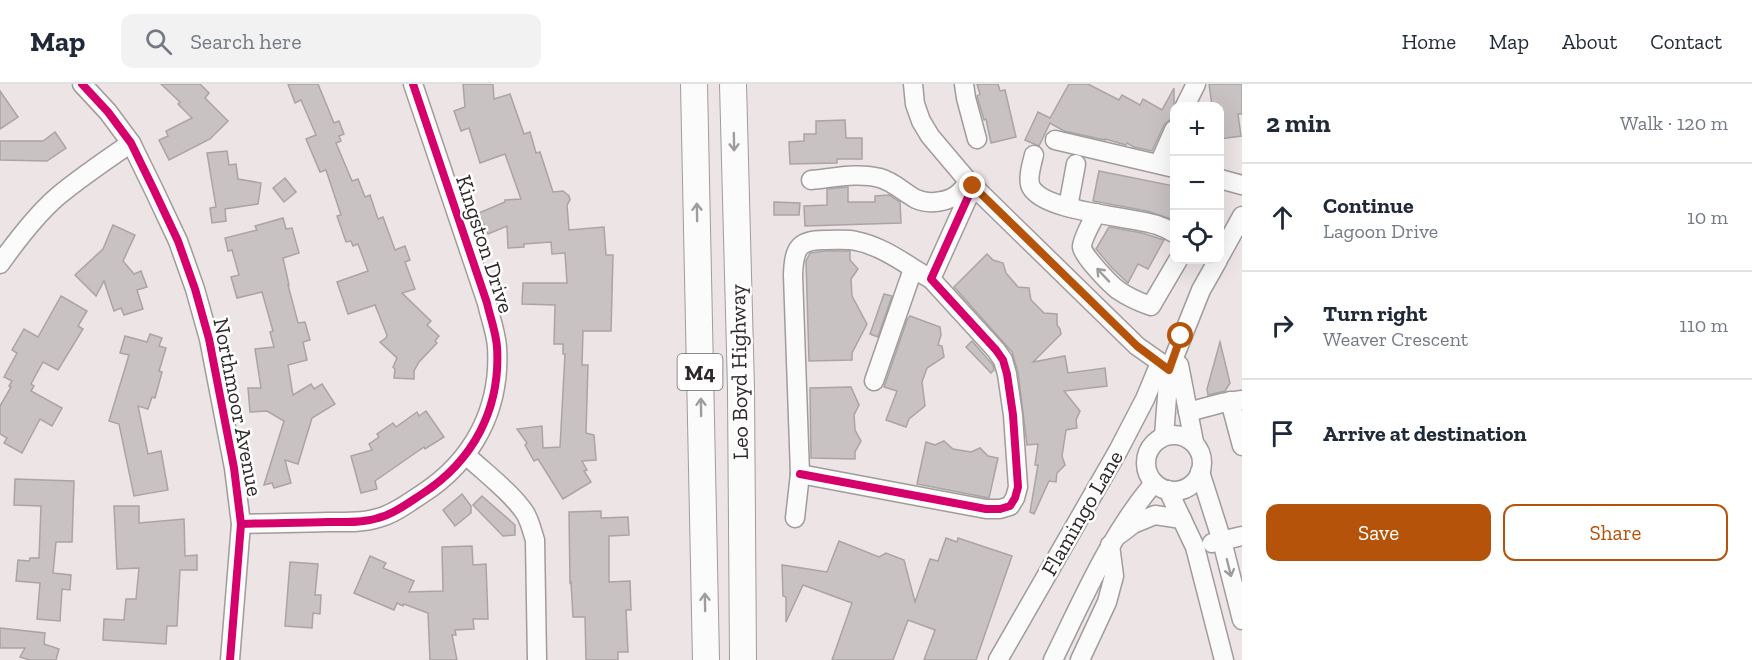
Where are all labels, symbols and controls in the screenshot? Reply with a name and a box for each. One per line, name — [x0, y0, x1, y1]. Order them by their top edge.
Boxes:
search box — [121, 14, 541, 68]
text: Map — [30, 25, 85, 58]
icon: search — [142, 25, 175, 58]
text: Search here — [190, 28, 302, 55]
text: Home — [1402, 29, 1456, 54]
text: Map — [1489, 29, 1529, 54]
text: About — [1562, 29, 1617, 54]
text: Contact — [1650, 29, 1722, 54]
map controls — [1170, 102, 1224, 264]
button: + — [1170, 102, 1224, 156]
text: 2 min — [1266, 107, 1331, 139]
text: Walk · 120 m — [1620, 111, 1728, 135]
one-way arrow — [728, 132, 740, 152]
button: − — [1170, 156, 1224, 210]
street label: Kingston Drive — [450, 172, 520, 316]
route end — [959, 172, 985, 198]
text: Continue — [1323, 192, 1414, 219]
icon: ahead — [1266, 201, 1299, 234]
one-way arrow — [691, 202, 702, 222]
text: 10 m — [1687, 205, 1728, 229]
button: locate — [1170, 210, 1224, 264]
text: Lagoon Drive — [1323, 219, 1438, 243]
one-way arrow — [1096, 267, 1110, 282]
street label: Leo Boyd Highway — [724, 283, 754, 460]
text: Turn right — [1323, 300, 1427, 327]
icon: right — [1266, 309, 1299, 342]
text: 110 m — [1679, 313, 1728, 337]
street label: Northmoor Avenue — [207, 315, 269, 499]
route start — [1167, 322, 1193, 348]
text: Weaver Crescent — [1323, 327, 1468, 351]
road number: M4 — [678, 354, 722, 390]
one-way arrow — [695, 397, 707, 417]
icon: arrive — [1266, 417, 1299, 450]
text: Arrive at destination — [1323, 420, 1526, 447]
street label: Flamingo Lane — [1035, 445, 1129, 581]
button: Save — [1266, 504, 1491, 561]
button: Share — [1503, 504, 1728, 561]
one-way arrow — [1223, 559, 1235, 578]
one-way arrow — [699, 592, 711, 612]

